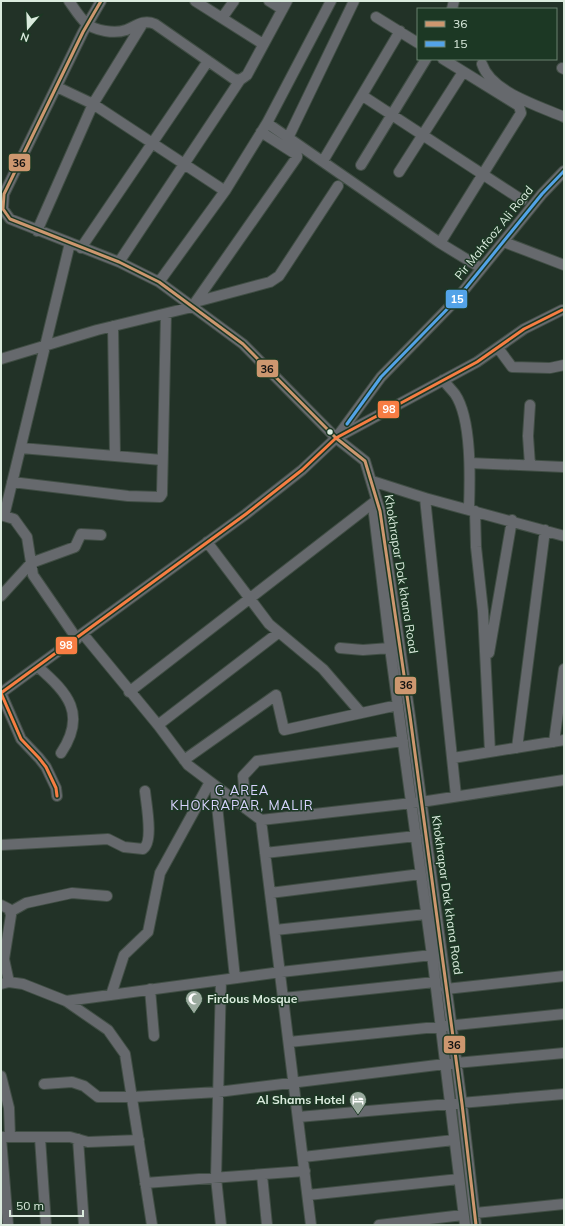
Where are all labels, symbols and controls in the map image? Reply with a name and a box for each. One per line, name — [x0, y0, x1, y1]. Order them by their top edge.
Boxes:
north arrow — [8, 8, 48, 48]
legend — [417, 8, 557, 60]
text: 36 — [453, 16, 467, 31]
text: N — [19, 29, 31, 45]
text: 15 — [453, 36, 467, 51]
line badge: 36 — [8, 153, 31, 172]
text: 36 — [12, 156, 26, 170]
street label: Pir Mahfooz Ali Road — [451, 183, 536, 283]
line badge: 15 — [445, 289, 468, 309]
text: 15 — [450, 292, 464, 306]
line badge: 36 — [256, 359, 279, 378]
text: 36 — [260, 362, 274, 376]
line badge: 98 — [377, 400, 400, 419]
text: 98 — [382, 402, 396, 416]
unlabelled marker — [325, 427, 335, 437]
street label: Khokhrapar Dak khana Road — [382, 493, 421, 654]
line badge: 98 — [55, 636, 78, 655]
text: 98 — [59, 638, 73, 652]
line badge: 36 — [394, 676, 417, 695]
text: 36 — [399, 678, 413, 692]
district label: G AREA KHOKRAPAR, MALIR — [170, 782, 314, 813]
street label: Khokhrapar Dak khana Road — [429, 814, 466, 976]
mosque icon: Firdous Mosque — [184, 989, 204, 1014]
place label: Firdous Mosque — [207, 991, 298, 1006]
line badge: 36 — [443, 1035, 466, 1054]
text: 36 — [447, 1038, 461, 1052]
hotel icon: Al Shams Hotel — [348, 1090, 368, 1115]
place label: Al Shams Hotel — [257, 1092, 345, 1107]
scale bar — [10, 1192, 83, 1218]
text: 50 m — [16, 1198, 44, 1213]

